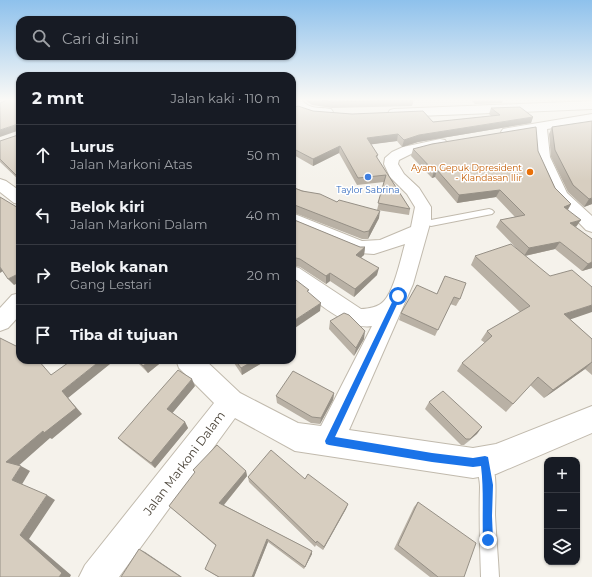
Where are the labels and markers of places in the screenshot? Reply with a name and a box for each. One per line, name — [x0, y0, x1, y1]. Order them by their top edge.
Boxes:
place label: Ayam Gepuk Dpresident - Klandasan Ilir — [411, 162, 522, 183]
marker: Ayam Gepuk Dpresident - Klandasan Ilir — [525, 167, 535, 177]
marker: Taylor Sabrina — [363, 172, 373, 182]
place label: Taylor Sabrina — [336, 184, 400, 195]

